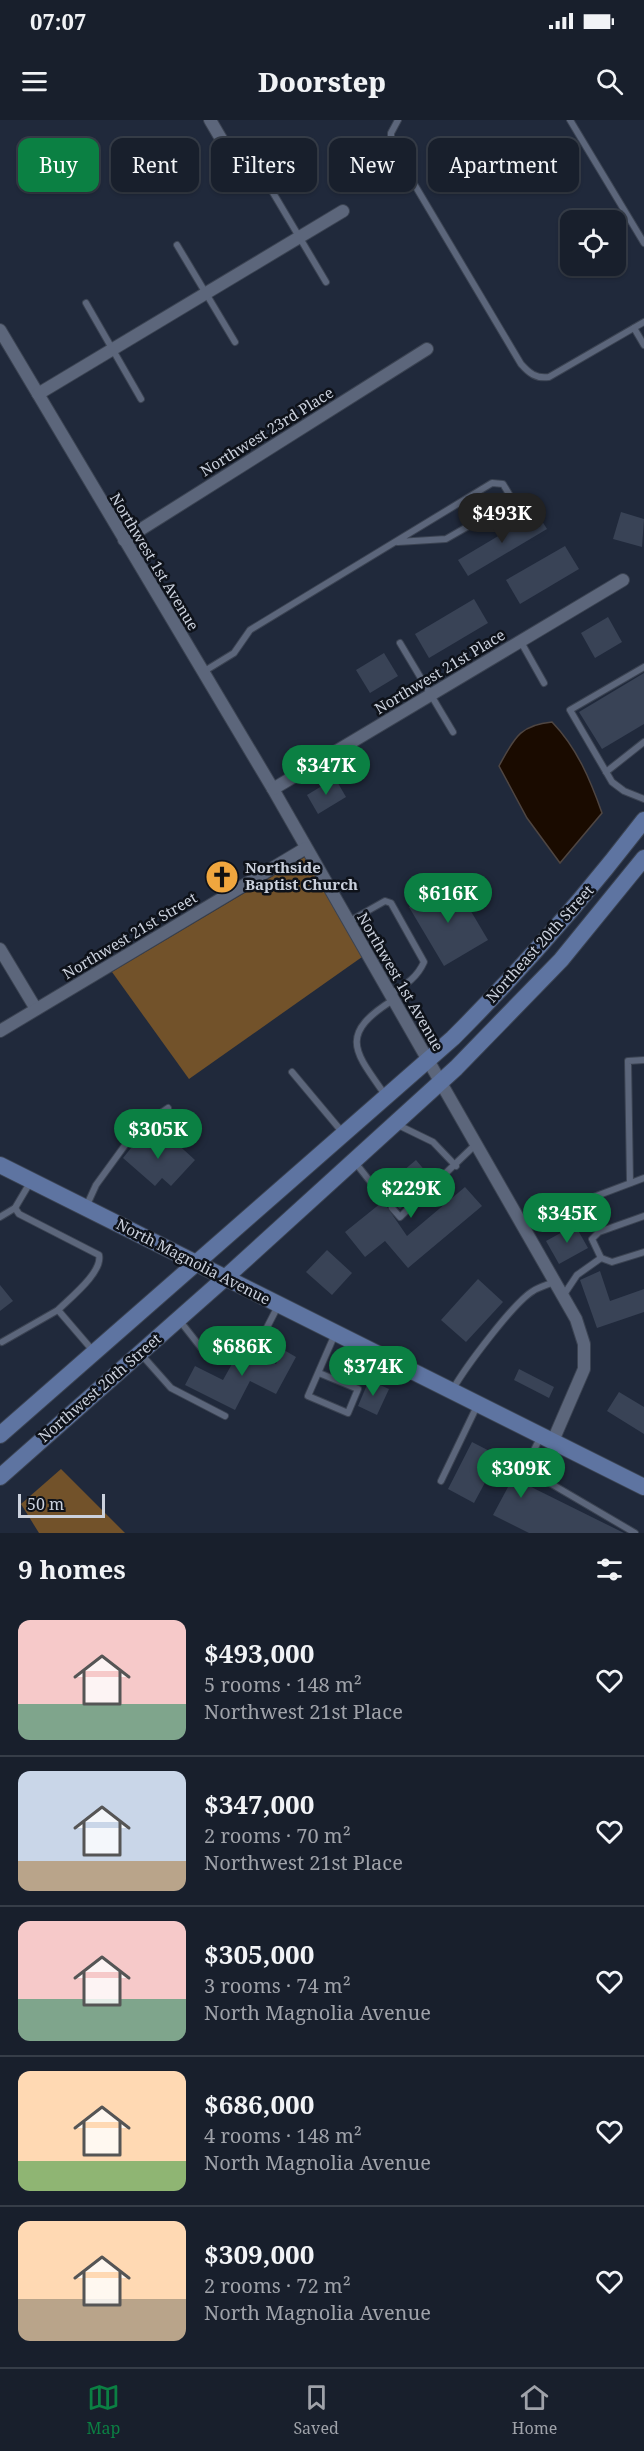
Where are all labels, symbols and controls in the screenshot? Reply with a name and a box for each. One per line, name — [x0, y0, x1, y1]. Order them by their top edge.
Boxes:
text: 07:07 — [30, 6, 86, 36]
text: Doorstep — [258, 63, 386, 100]
icon: menu — [18, 65, 51, 98]
icon: search — [593, 65, 626, 98]
chip: Buy — [18, 138, 99, 192]
chip: Rent — [111, 138, 199, 192]
chip: Filters — [211, 138, 317, 192]
chip: New — [329, 138, 416, 192]
chip: Apartment — [428, 138, 579, 192]
map controls — [560, 210, 626, 276]
button: locate — [560, 210, 626, 276]
street label: Northwest 23rd Place — [196, 382, 337, 480]
street label: Northwest 1st Avenue — [106, 489, 204, 634]
pin: $493K — [460, 493, 544, 544]
text: $493K — [472, 499, 532, 526]
street label: Northwest 21st Place — [370, 624, 509, 718]
pin: $347K — [284, 745, 368, 796]
text: $347K — [296, 751, 356, 778]
place label: Northside Baptist Church — [245, 857, 358, 894]
church icon: Northside Baptist Church — [204, 859, 240, 895]
pin: $616K — [406, 873, 490, 924]
text: $616K — [418, 879, 478, 906]
street label: Northeast 20th Street — [481, 880, 597, 1006]
street label: Northwest 21st Street — [59, 887, 200, 983]
street label: Northwest 1st Avenue — [353, 909, 449, 1054]
pin: $305K — [116, 1109, 200, 1160]
text: $305K — [128, 1115, 188, 1142]
pin: $229K — [369, 1168, 453, 1219]
text: $229K — [381, 1174, 441, 1201]
pin: $345K — [525, 1193, 609, 1244]
text: $345K — [537, 1199, 597, 1226]
street label: North Magnolia Avenue — [113, 1214, 274, 1309]
pin: $686K — [200, 1326, 284, 1377]
street label: Northwest 20th Street — [34, 1328, 165, 1446]
text: $686K — [212, 1332, 272, 1359]
pin: $374K — [331, 1346, 415, 1397]
text: $374K — [343, 1352, 403, 1379]
pin: $309K — [479, 1448, 563, 1499]
text: $309K — [491, 1454, 551, 1481]
scale bar — [18, 1491, 105, 1518]
text: 50 m — [27, 1493, 64, 1515]
text: 9 homes — [18, 1551, 126, 1587]
icon: filters — [593, 1553, 626, 1586]
text: $493,000 — [204, 1635, 314, 1671]
icon: home — [66, 1644, 138, 1716]
icon: heart — [593, 1664, 626, 1697]
text: 5 rooms · 148 m² — [204, 1671, 362, 1698]
text: Northwest 21st Place — [204, 1698, 403, 1725]
text: $347,000 — [204, 1786, 314, 1822]
icon: home — [66, 1795, 138, 1867]
icon: heart — [593, 1815, 626, 1848]
text: 2 rooms · 70 m² — [204, 1822, 351, 1849]
text: Northwest 21st Place — [204, 1849, 403, 1876]
text: $305,000 — [204, 1936, 314, 1972]
icon: home — [66, 1945, 138, 2017]
icon: heart — [593, 1965, 626, 1998]
text: 3 rooms · 74 m² — [204, 1972, 351, 1999]
text: North Magnolia Avenue — [204, 1999, 431, 2026]
text: $686,000 — [204, 2086, 314, 2122]
icon: home — [66, 2095, 138, 2167]
icon: heart — [593, 2115, 626, 2148]
text: 4 rooms · 148 m² — [204, 2122, 362, 2149]
text: North Magnolia Avenue — [204, 2149, 431, 2176]
text: $309,000 — [204, 2236, 314, 2272]
icon: home — [66, 2245, 138, 2317]
icon: heart — [593, 2265, 626, 2298]
text: 2 rooms · 72 m² — [204, 2272, 351, 2299]
text: North Magnolia Avenue — [204, 2299, 431, 2326]
tab: Map — [87, 2381, 120, 2439]
tab: Saved — [293, 2381, 339, 2439]
tab: Home — [512, 2381, 557, 2439]

